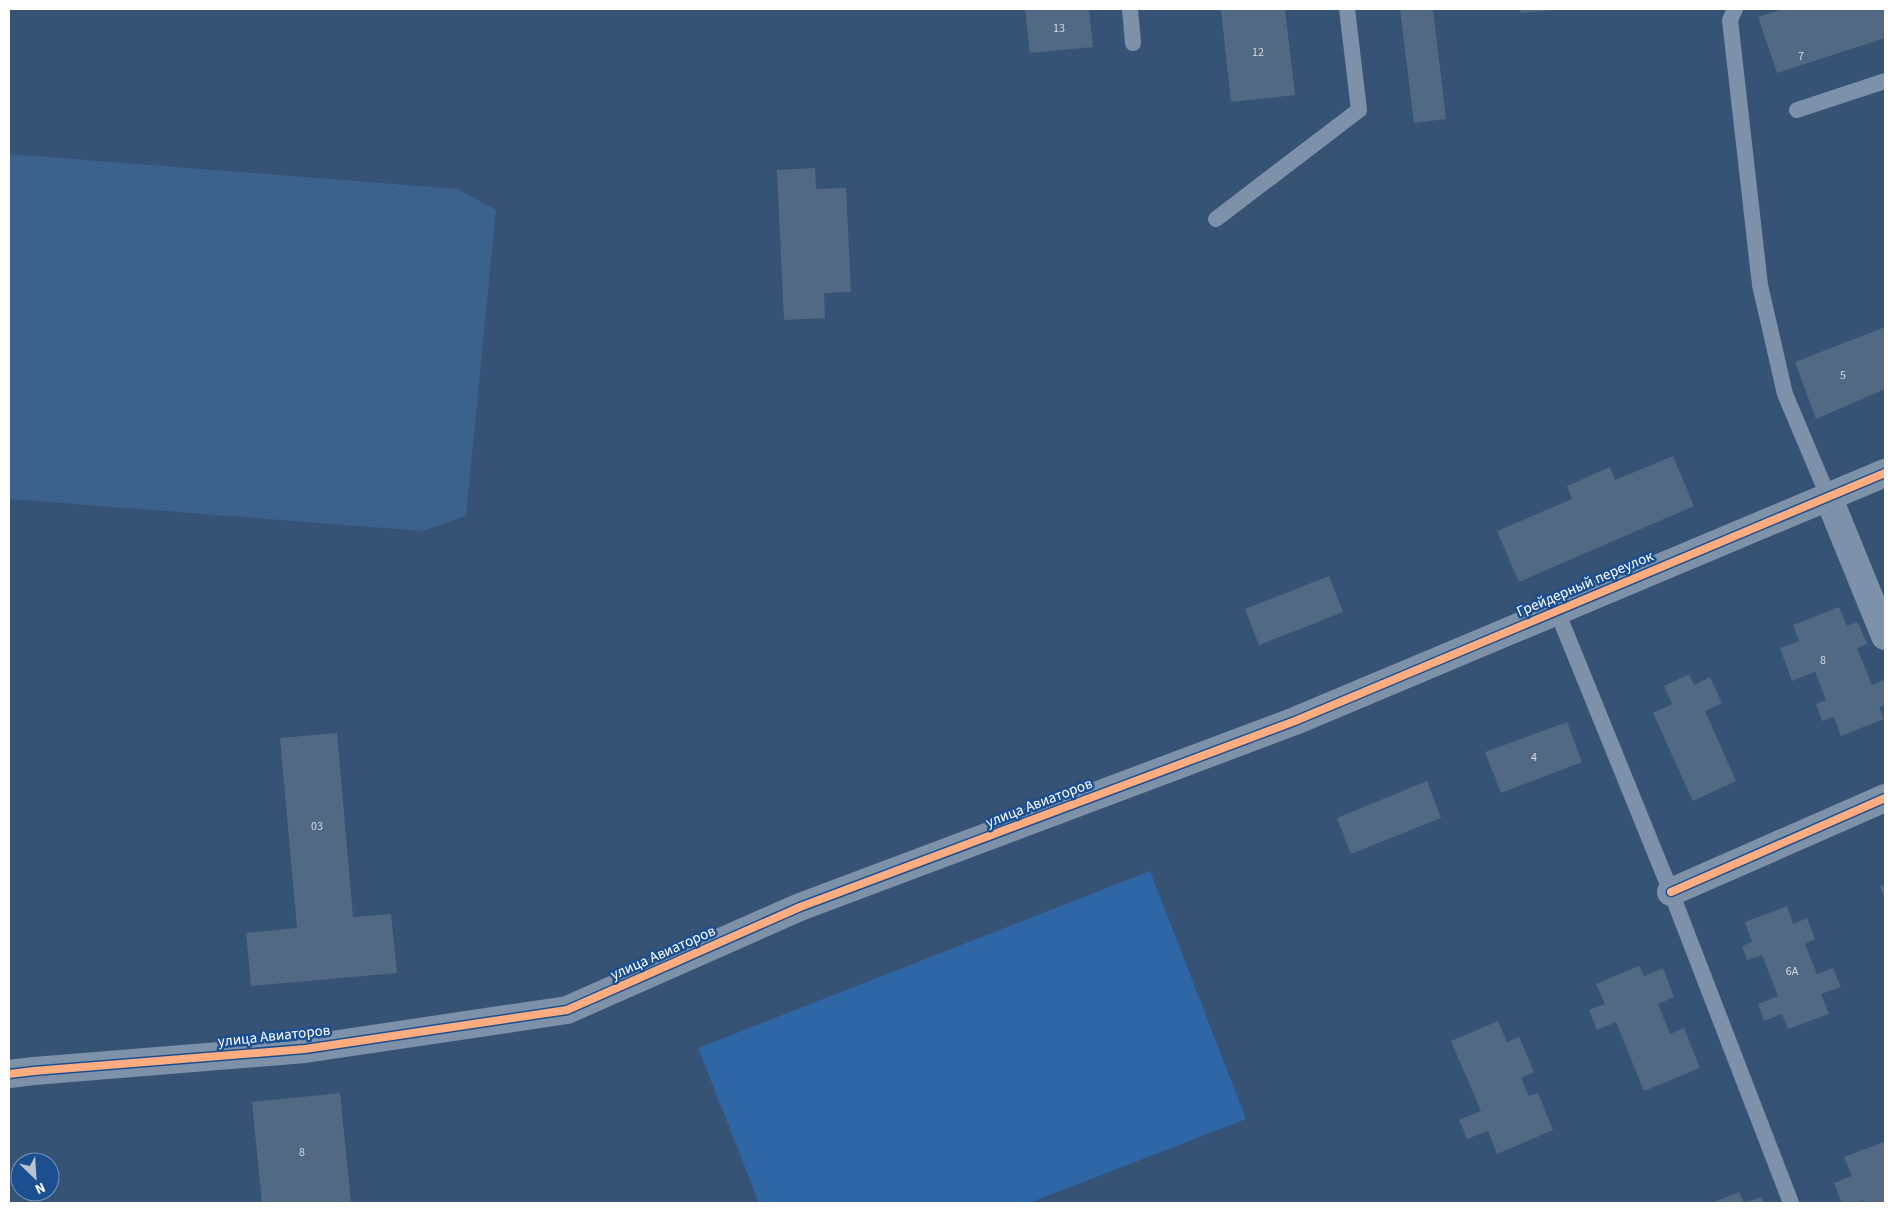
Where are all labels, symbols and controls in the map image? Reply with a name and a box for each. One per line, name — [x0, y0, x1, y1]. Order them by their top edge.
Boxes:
house number: 13 — [1053, 20, 1065, 37]
house number: 12 — [1252, 44, 1264, 61]
house number: 7 — [1798, 48, 1804, 65]
house number: 5 — [1840, 367, 1846, 384]
street label: Грейдерный переулок — [1513, 545, 1657, 622]
house number: 8 — [1820, 652, 1826, 669]
house number: 4 — [1531, 749, 1537, 766]
street label: улица Авиаторов — [983, 773, 1096, 833]
house number: 03 — [311, 818, 323, 835]
street label: улица Авиаторов — [607, 920, 719, 986]
house number: 6А — [1786, 963, 1799, 980]
street label: улица Авиаторов — [217, 1020, 332, 1052]
house number: 8 — [299, 1144, 305, 1161]
north arrow — [10, 1152, 60, 1202]
text: N — [32, 1177, 49, 1199]

